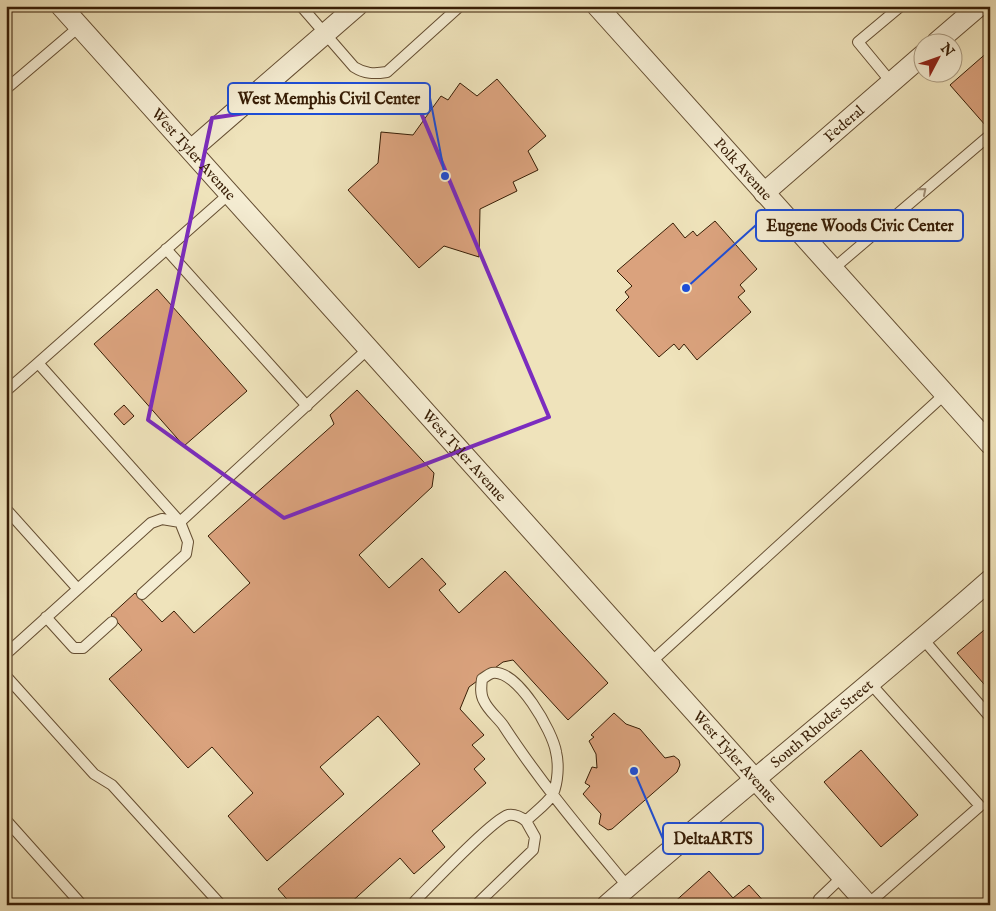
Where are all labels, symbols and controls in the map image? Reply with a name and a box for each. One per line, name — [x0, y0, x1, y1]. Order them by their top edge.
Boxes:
north arrow — [914, 32, 964, 82]
text: N — [936, 39, 958, 61]
callout: West Memphis Civil Center — [228, 83, 430, 114]
text: West Memphis Civil Center — [237, 90, 420, 110]
street label: Federal — [820, 101, 869, 147]
street label: West Tyler Avenue — [147, 104, 240, 204]
street label: Polk Avenue — [710, 134, 776, 205]
one-way arrow — [917, 189, 926, 197]
callout: Eugene Woods Civic Center — [756, 210, 963, 241]
text: Eugene Woods Civic Center — [766, 217, 954, 237]
street label: West Tyler Avenue — [418, 406, 510, 506]
street label: South Rhodes Street — [767, 676, 877, 772]
street label: West Tyler Avenue — [688, 707, 781, 807]
callout: DeltaARTS — [663, 823, 763, 854]
text: DeltaARTS — [673, 830, 753, 850]

